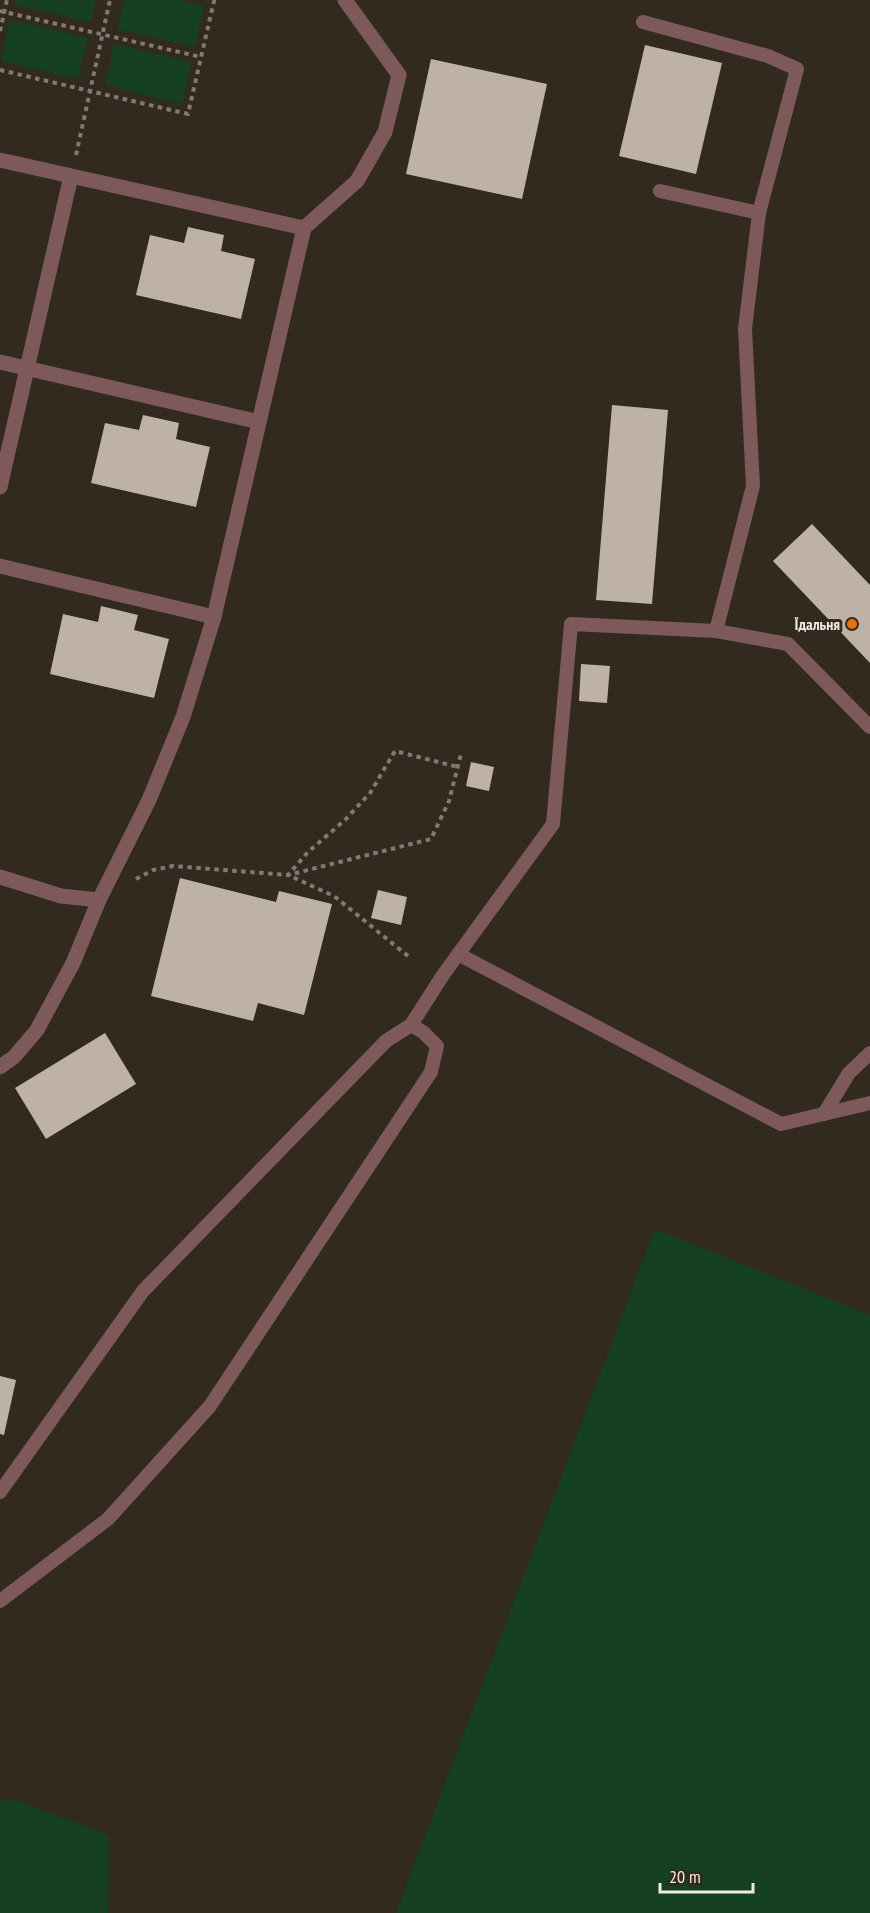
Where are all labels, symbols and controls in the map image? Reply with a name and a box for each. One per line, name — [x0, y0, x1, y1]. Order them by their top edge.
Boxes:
place label: Їдальня — [795, 614, 840, 634]
marker: Їдальня — [845, 617, 859, 631]
scale bar — [660, 1856, 753, 1894]
text: 20 m — [669, 1865, 701, 1888]

